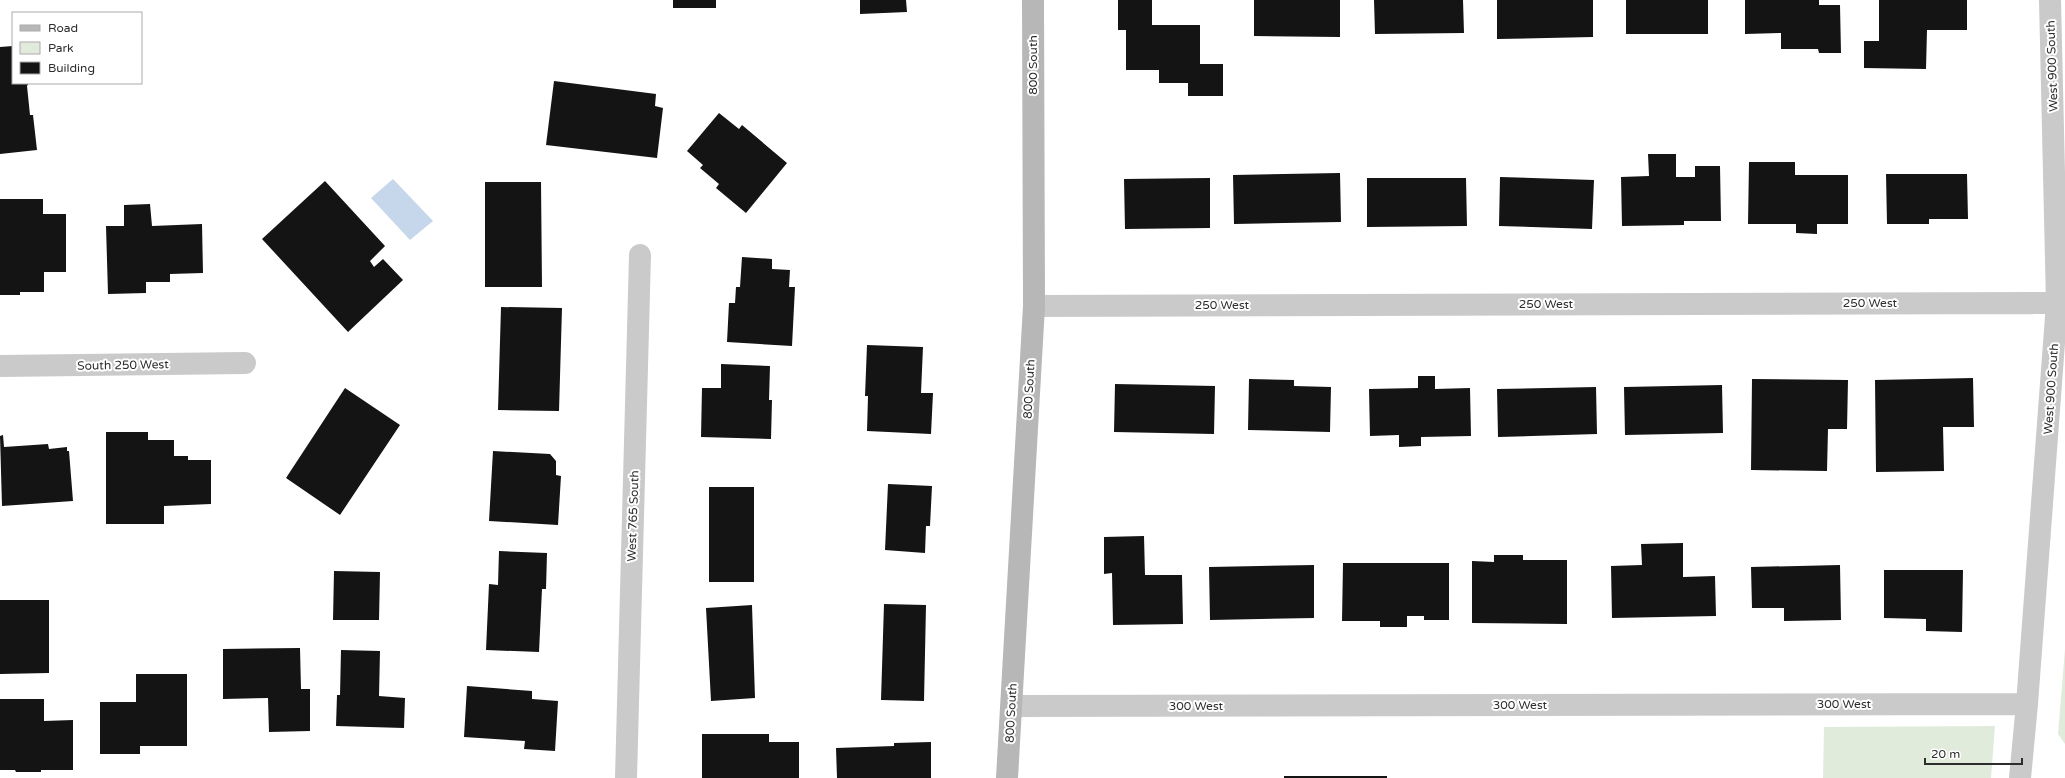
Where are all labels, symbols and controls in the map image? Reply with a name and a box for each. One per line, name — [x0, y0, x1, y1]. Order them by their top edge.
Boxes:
legend — [12, 12, 142, 84]
street label: West 900 South — [2043, 20, 2061, 112]
text: Road — [48, 21, 78, 35]
street label: 800 South — [1026, 35, 1040, 95]
text: Park — [48, 41, 74, 55]
text: Building — [48, 61, 95, 75]
street label: 250 West — [1843, 296, 1898, 310]
street label: 250 West — [1519, 297, 1574, 311]
street label: 250 West — [1195, 298, 1250, 312]
street label: West 900 South — [2041, 343, 2061, 435]
street label: South 250 West — [77, 357, 169, 373]
street label: 800 South — [1020, 359, 1038, 419]
street label: West 765 South — [624, 470, 642, 562]
street label: 800 South — [1002, 683, 1020, 743]
street label: 300 West — [1817, 697, 1872, 711]
street label: 300 West — [1493, 698, 1548, 712]
street label: 300 West — [1169, 699, 1224, 713]
scale bar — [1925, 740, 2022, 766]
text: 20 m — [1931, 747, 1960, 761]

